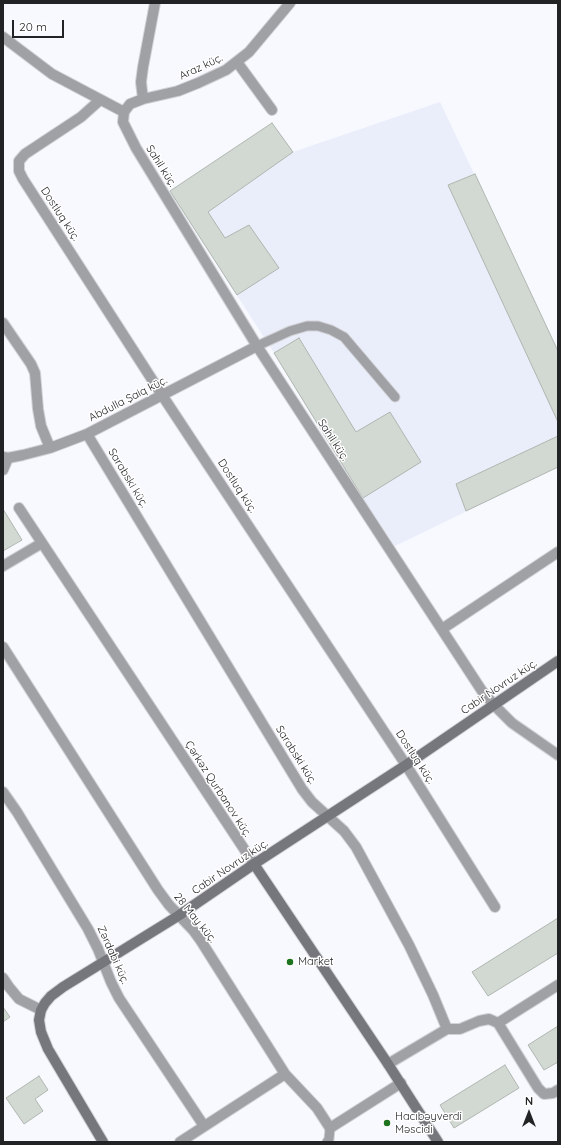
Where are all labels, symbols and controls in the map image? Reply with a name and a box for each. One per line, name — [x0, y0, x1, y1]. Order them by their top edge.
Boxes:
scale bar — [14, 12, 66, 38]
text: 20 m — [19, 19, 47, 34]
street label: Araz küç. — [177, 51, 225, 83]
street label: Sahil küç. — [143, 143, 179, 189]
street label: Dostluq küç. — [38, 185, 82, 243]
street label: Abdulla Şaiq küç. — [87, 374, 169, 424]
street label: Sahil küç. — [315, 417, 351, 463]
street label: Sarabski küç. — [105, 446, 151, 510]
street label: Dostluq küç. — [215, 457, 259, 515]
street label: Cabir Novruz küç. — [458, 657, 540, 717]
street label: Sarabski küç. — [273, 723, 319, 787]
street label: Dostluq küç. — [393, 728, 437, 786]
street label: Çərkəz Qurbanov küç. — [182, 738, 254, 840]
street label: Cabir Novruz küç. — [189, 837, 271, 897]
street label: 28 May küç. — [171, 891, 219, 945]
street label: Zərdabi küç. — [94, 924, 132, 986]
place label: Market — [298, 955, 334, 969]
marker: Market — [285, 957, 295, 967]
north arrow — [509, 1093, 549, 1133]
text: N — [525, 1094, 533, 1108]
place label: Hacıbəyverdi Məscidi — [395, 1110, 462, 1136]
marker: Hacıbəyverdi Məscidi — [382, 1118, 392, 1128]

